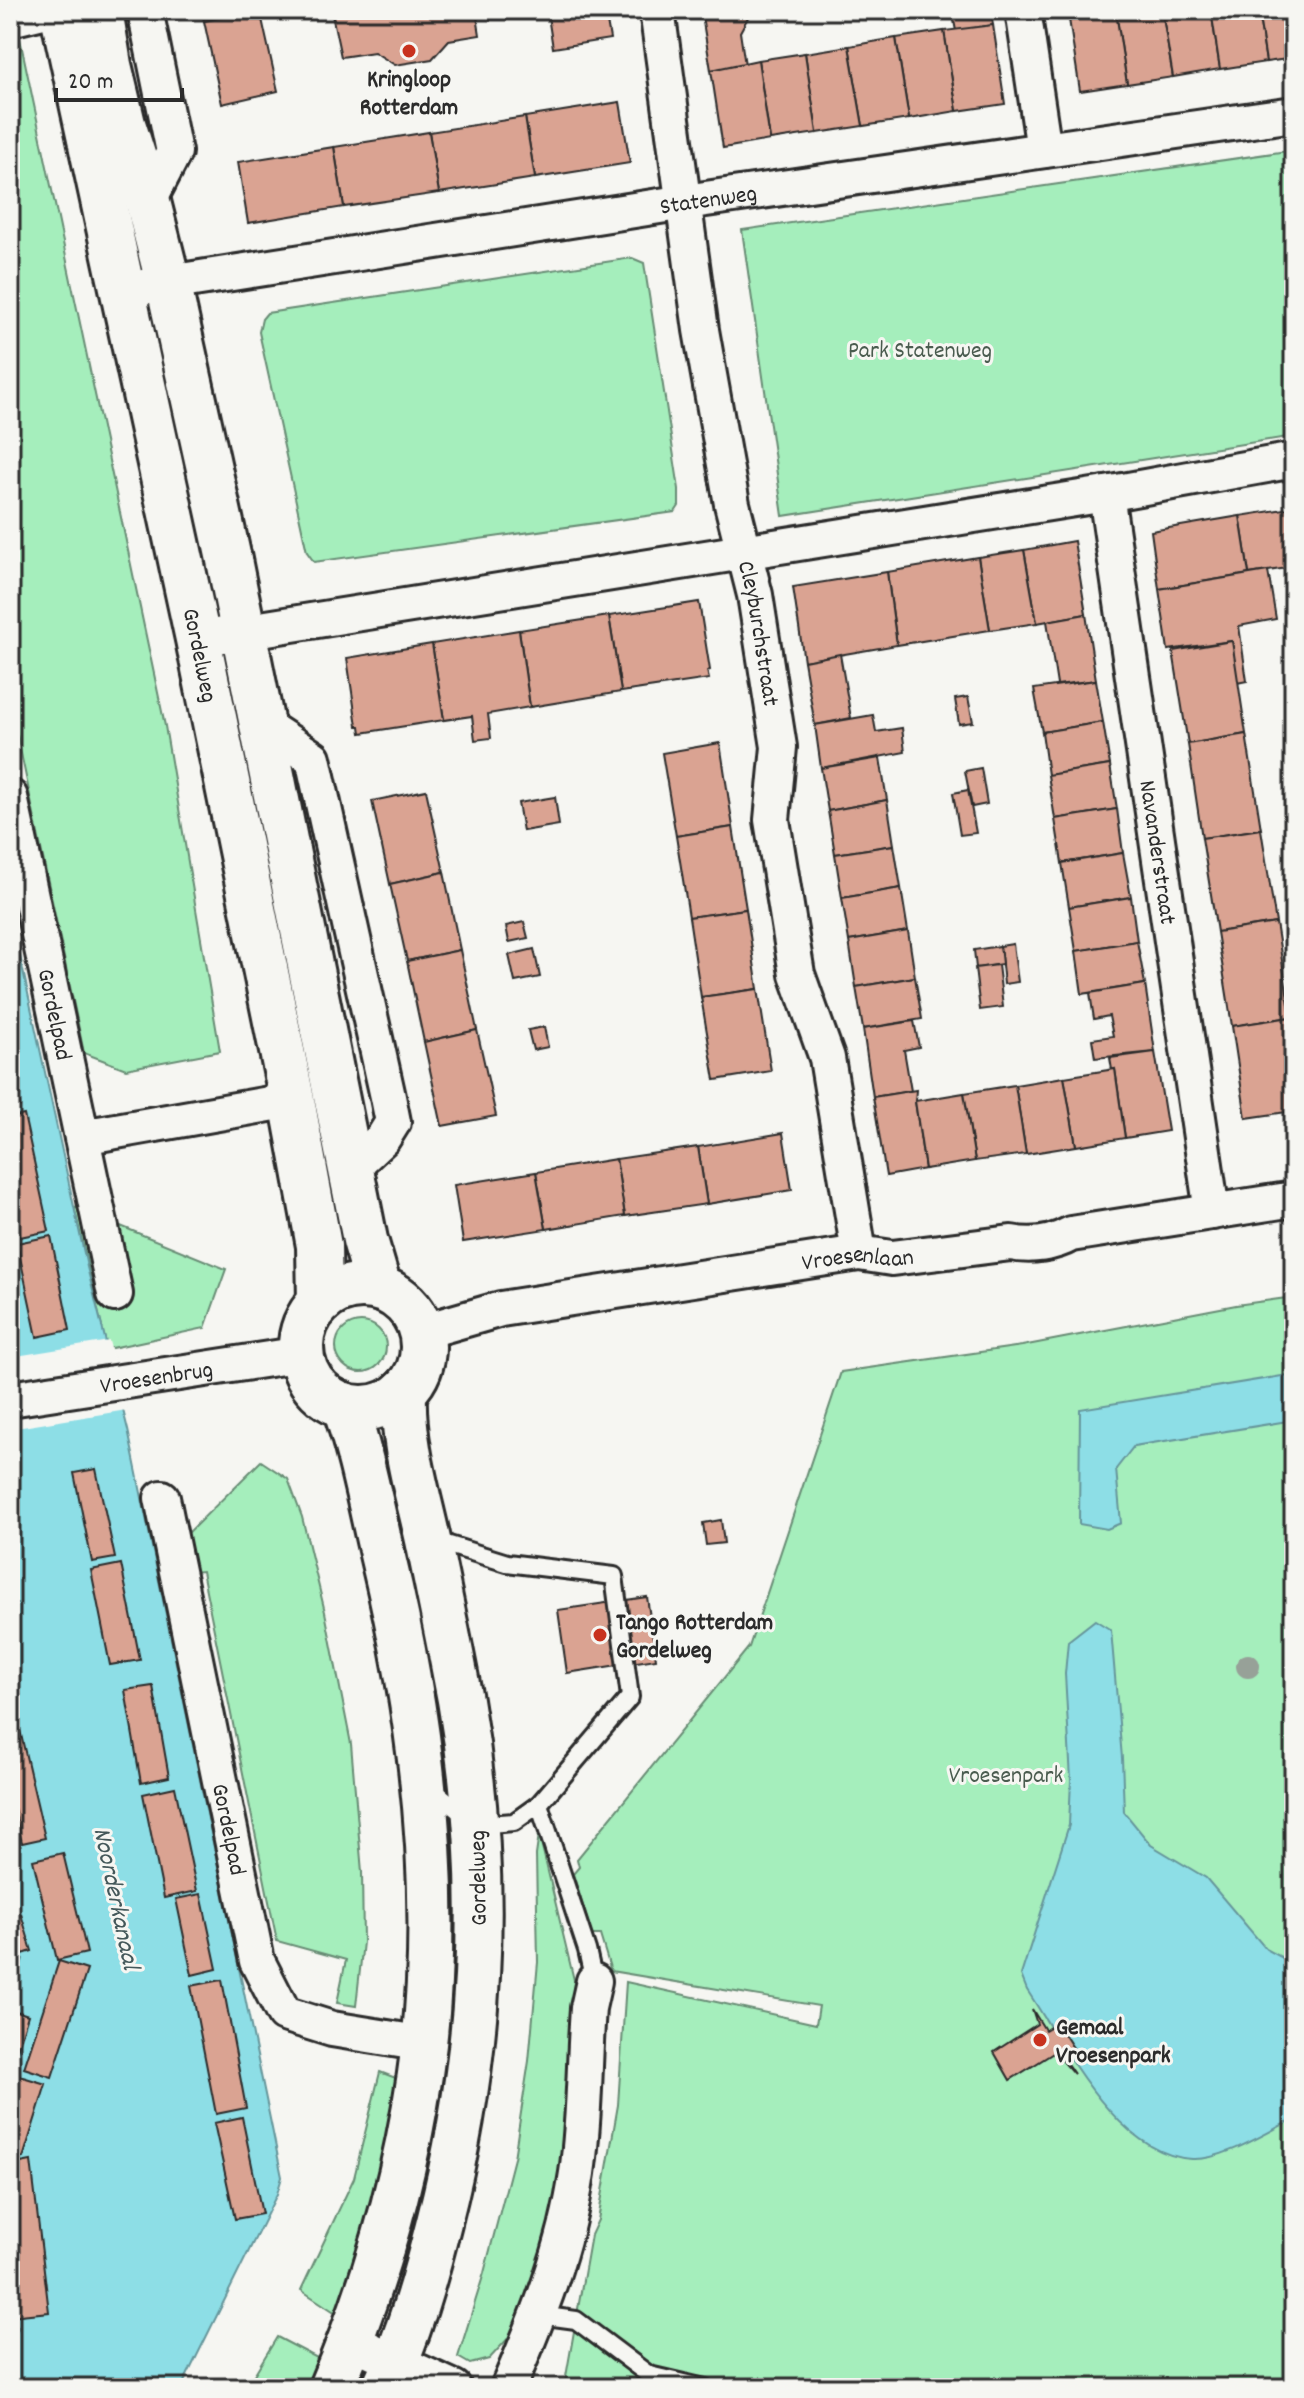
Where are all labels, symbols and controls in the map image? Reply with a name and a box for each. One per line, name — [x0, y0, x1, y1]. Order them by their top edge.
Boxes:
marker: Kringloop Rotterdam — [400, 42, 418, 60]
scale bar — [56, 52, 182, 102]
place label: Kringloop Rotterdam — [360, 64, 458, 126]
text: 20 m — [68, 66, 114, 100]
street label: Statenweg — [658, 178, 759, 226]
park label: Park Statenweg — [848, 335, 992, 369]
street label: Cleyburchstraat — [727, 557, 786, 709]
street label: Gordelweg — [172, 605, 225, 706]
street label: Navanderstraat — [1128, 778, 1183, 927]
street label: Gordelpad — [27, 966, 79, 1064]
street label: Vroesenlaan — [800, 1238, 916, 1282]
street label: Vroesenbrug — [98, 1354, 215, 1405]
place label: Tango Rotterdam Gordelweg — [616, 1607, 773, 1669]
marker: Tango Rotterdam Gordelweg — [591, 1626, 609, 1644]
park label: Vroesenpark — [949, 1760, 1063, 1794]
street label: Gordelpad — [201, 1781, 253, 1879]
water label: Noorderkanaal — [81, 1824, 148, 1975]
street label: Gordelweg — [462, 1830, 498, 1926]
place label: Gemaal Vroesenpark — [1056, 2012, 1171, 2074]
marker: Gemaal Vroesenpark — [1031, 2031, 1049, 2049]

